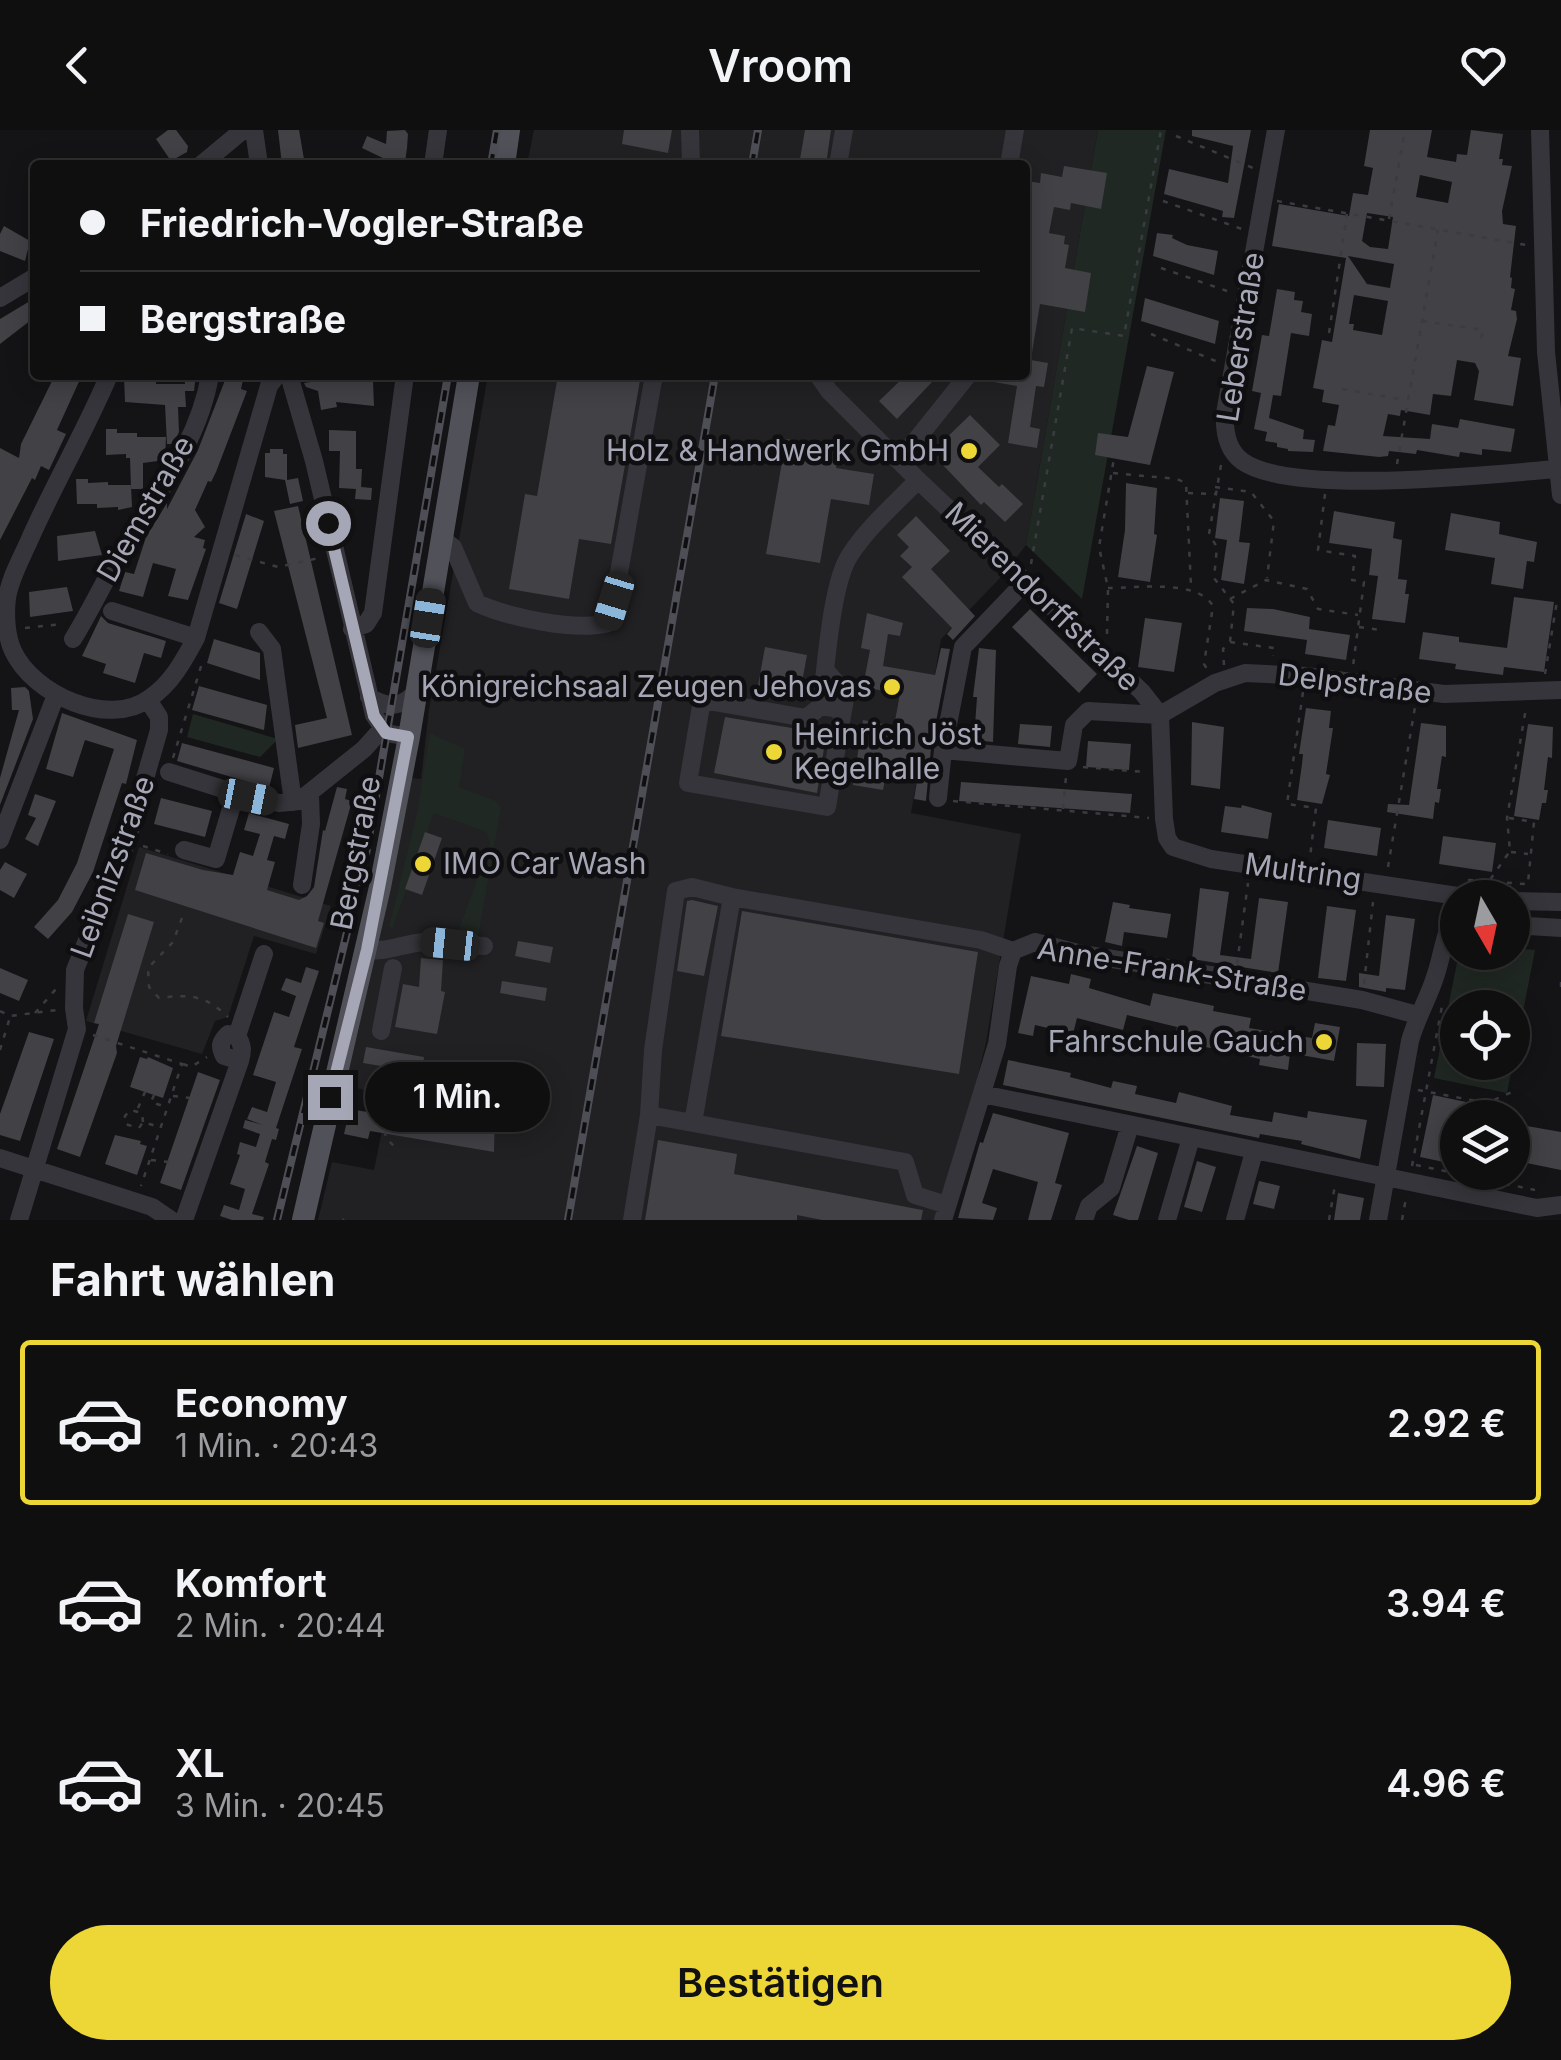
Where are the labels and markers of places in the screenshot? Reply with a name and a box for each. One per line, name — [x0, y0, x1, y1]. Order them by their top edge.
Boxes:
place label: Holz & Handwerk GmbH — [606, 432, 949, 468]
marker: Holz & Handwerk GmbH — [958, 440, 980, 462]
place label: Königreichsaal Zeugen Jehovas — [421, 668, 872, 704]
marker: Königreichsaal Zeugen Jehovas — [881, 676, 903, 698]
place label: Heinrich Jöst Kegelhalle — [794, 716, 982, 786]
marker: Heinrich Jöst Kegelhalle — [763, 741, 785, 763]
place label: IMO Car Wash — [443, 845, 646, 881]
marker: IMO Car Wash — [412, 853, 434, 875]
place label: Fahrschule Gauch — [1048, 1023, 1304, 1059]
marker: Fahrschule Gauch — [1313, 1031, 1335, 1053]

